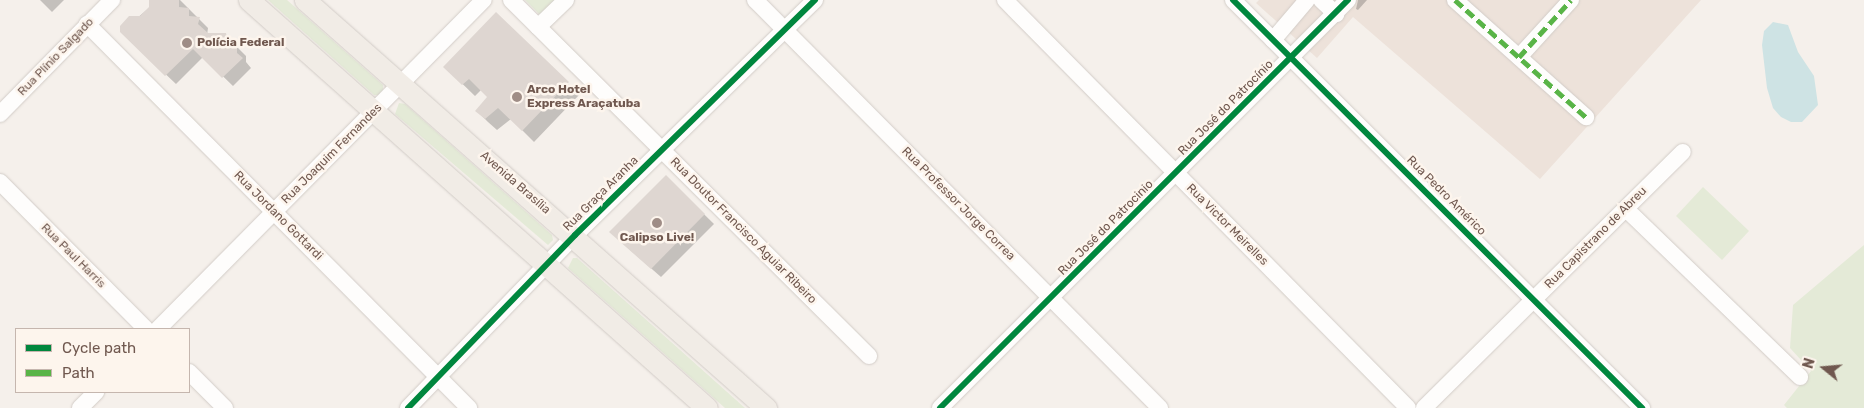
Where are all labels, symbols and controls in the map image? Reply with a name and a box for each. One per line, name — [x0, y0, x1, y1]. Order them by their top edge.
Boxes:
street label: Rua Plínio Salgado — [15, 15, 97, 99]
place label: Polícia Federal — [197, 36, 284, 50]
marker: Polícia Federal — [181, 37, 193, 49]
street label: Rua José do Patrocínio — [1175, 57, 1277, 159]
place label: Arco Hotel Express Araçatuba — [527, 83, 641, 111]
marker: Arco Hotel Express Araçatuba — [511, 91, 523, 103]
street label: Rua Joaquim Fernandes — [279, 101, 385, 207]
street label: Rua Professor Jorge Correa — [898, 144, 1018, 264]
street label: Avenida Brasília — [477, 149, 553, 217]
street label: Rua Graça Aranha — [560, 153, 642, 235]
street label: Rua Pedro Américo — [1403, 153, 1489, 239]
street label: Rua Doutor Francisco Aguiar Ribeiro — [667, 155, 819, 307]
street label: Rua Jordano Gottardi — [231, 169, 325, 263]
street label: Rua José do Patrocinio — [1055, 177, 1157, 279]
street label: Rua Victor Meirelles — [1183, 181, 1271, 269]
street label: Rua Capistrano de Abreu — [1542, 184, 1650, 292]
marker: Calipso Live! — [651, 217, 663, 229]
street label: Rua Paul Harris — [38, 221, 108, 291]
place label: Calipso Live! — [620, 231, 694, 245]
legend — [15, 328, 190, 393]
text: Cycle path — [62, 339, 136, 357]
north arrow — [1799, 343, 1849, 393]
text: N — [1800, 356, 1819, 371]
text: Path — [62, 364, 95, 382]

